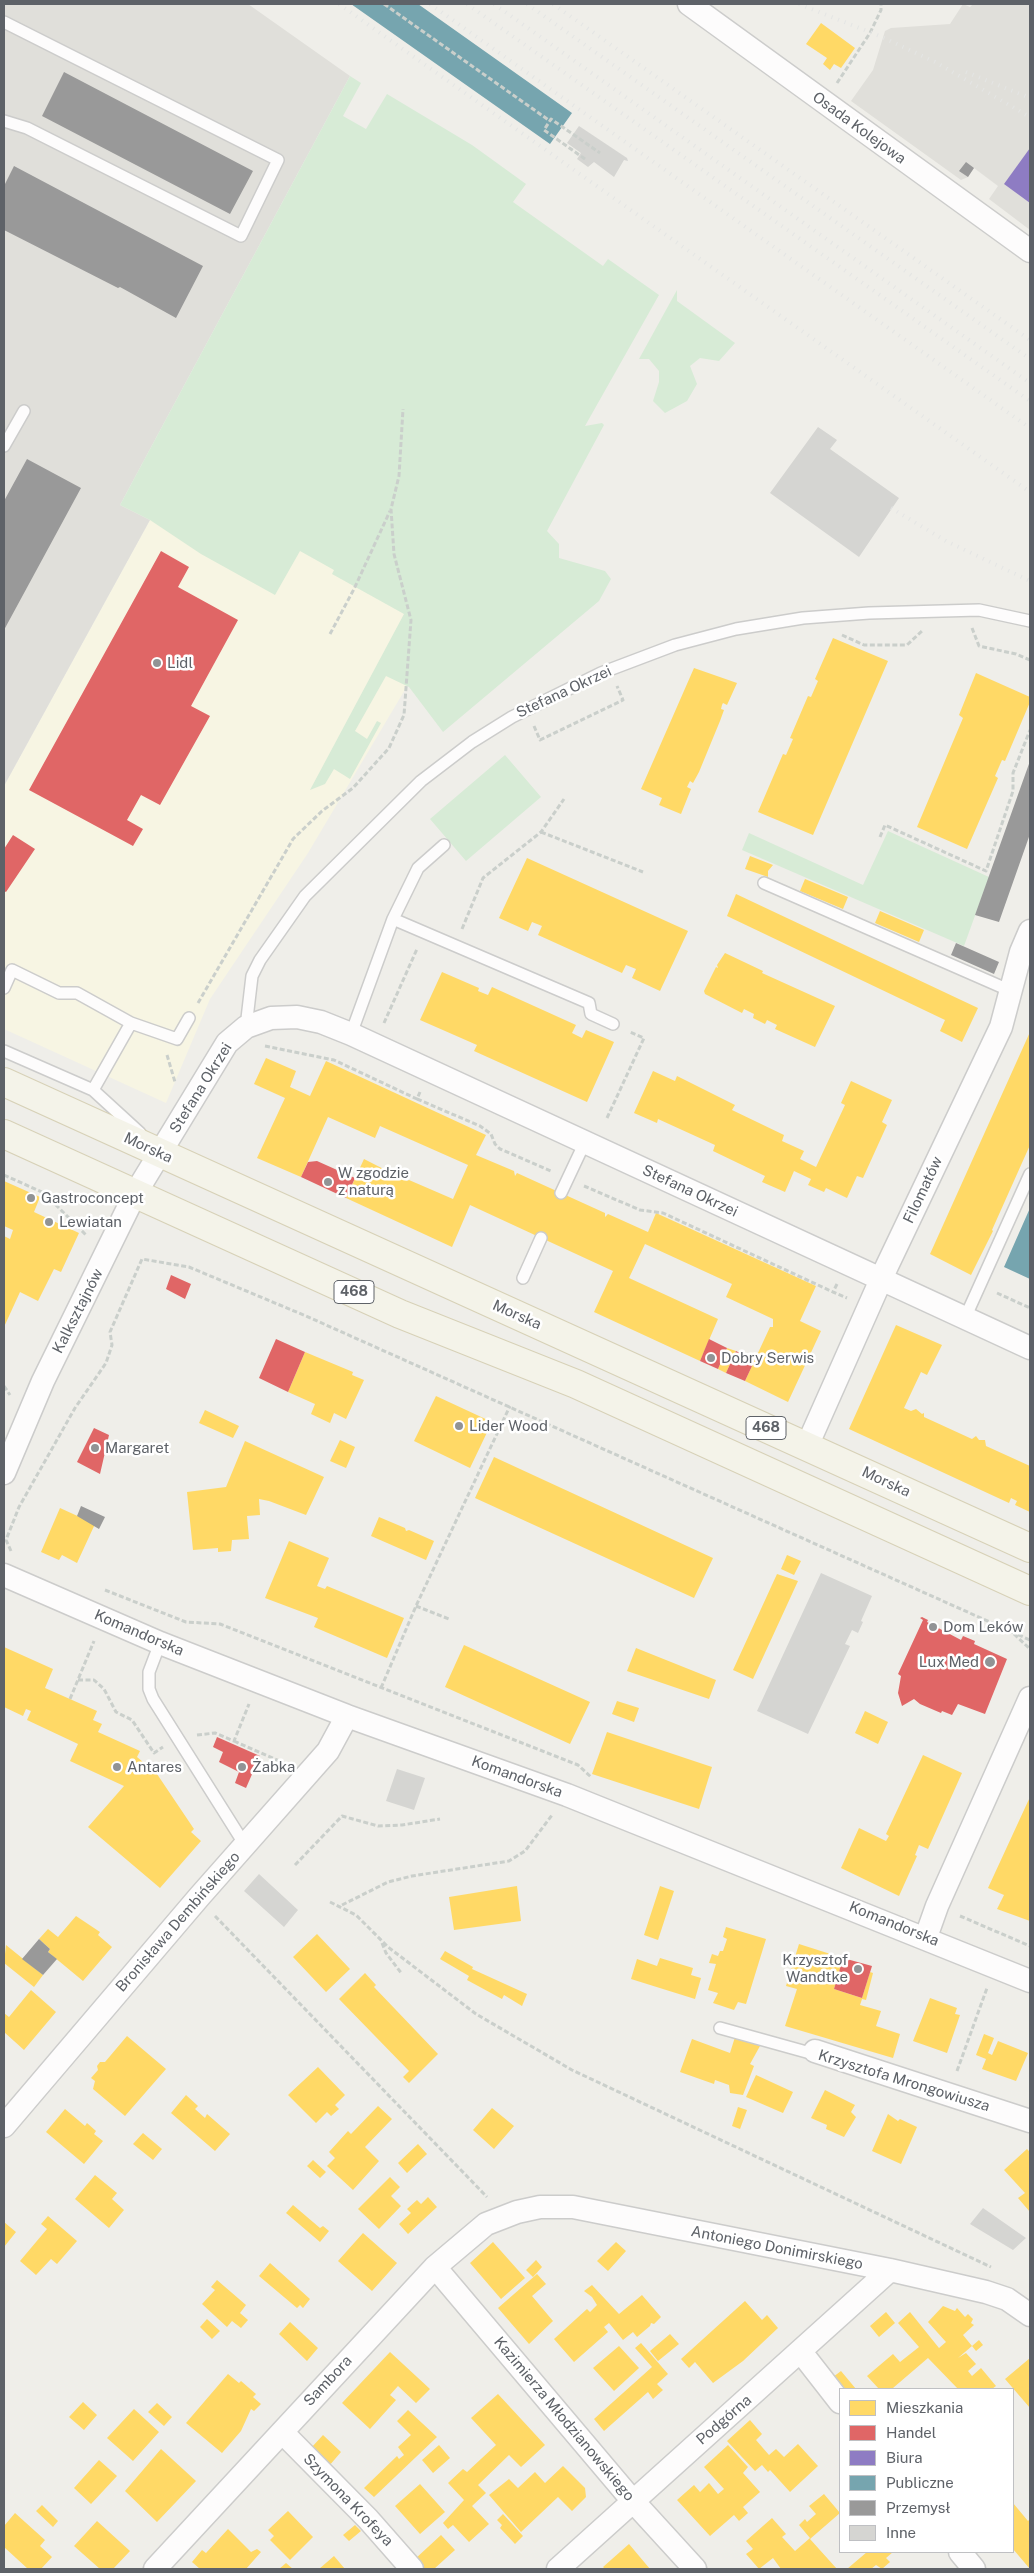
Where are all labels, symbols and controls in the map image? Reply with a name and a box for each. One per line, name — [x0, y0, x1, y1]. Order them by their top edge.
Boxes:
street label: Osada Kolejowa — [809, 88, 909, 168]
place label: Lidl — [167, 654, 193, 672]
marker: Lidl — [151, 657, 163, 669]
street label: Stefana Okrzei — [513, 662, 615, 722]
street label: Stefana Okrzei — [166, 1040, 236, 1136]
street label: Morska — [121, 1129, 175, 1167]
street label: Filomatów — [900, 1154, 946, 1226]
street label: Stefana Okrzei — [639, 1161, 741, 1221]
place label: W zgodzie z naturą — [338, 1164, 409, 1199]
marker: W zgodzie z naturą — [322, 1176, 334, 1188]
place label: Gastroconcept — [41, 1189, 144, 1207]
marker: Gastroconcept — [25, 1192, 37, 1204]
place label: Lewiatan — [59, 1213, 122, 1231]
marker: Lewiatan — [43, 1216, 55, 1228]
street label: Kalksztajnów — [49, 1266, 107, 1356]
road number: 468 — [334, 1280, 374, 1304]
street label: Morska — [490, 1296, 544, 1334]
place label: Dobry Serwis — [721, 1349, 814, 1367]
marker: Dobry Serwis — [705, 1352, 717, 1364]
road number: 468 — [746, 1416, 786, 1440]
place label: Lider Wood — [469, 1417, 548, 1435]
marker: Lider Wood — [453, 1420, 465, 1432]
place label: Margaret — [105, 1439, 169, 1457]
marker: Margaret — [89, 1442, 101, 1454]
street label: Morska — [859, 1463, 913, 1501]
street label: Komandorska — [92, 1606, 186, 1660]
place label: Dom Leków — [943, 1618, 1024, 1636]
marker: Dom Leków — [927, 1621, 939, 1633]
place label: Lux Med — [919, 1653, 979, 1671]
marker: Lux Med — [983, 1655, 997, 1669]
street label: Komandorska — [469, 1752, 565, 1802]
place label: Antares — [127, 1758, 182, 1776]
place label: Żabka — [252, 1758, 295, 1776]
marker: Antares — [111, 1761, 123, 1773]
marker: Żabka — [236, 1761, 248, 1773]
street label: Bronisława Dembińskiego — [112, 1848, 244, 1996]
street label: Komandorska — [846, 1898, 942, 1950]
place label: Krzysztof Wandtke — [782, 1951, 848, 1986]
marker: Krzysztof Wandtke — [852, 1963, 864, 1975]
street label: Krzysztofa Mrongowiusza — [816, 2046, 992, 2116]
street label: Antoniego Donimirskiego — [689, 2222, 865, 2274]
street label: Kazimierza Młodzianowskiego — [490, 2333, 638, 2505]
street label: Sambora — [300, 2352, 356, 2410]
legend — [839, 2388, 1014, 2553]
street label: Podgórna — [693, 2391, 755, 2449]
text: Mieszkania — [886, 2399, 963, 2416]
text: Handel — [886, 2424, 936, 2441]
text: Biura — [886, 2449, 922, 2466]
street label: Szymona Krofeya — [299, 2450, 397, 2550]
text: Publiczne — [886, 2474, 954, 2491]
text: Przemysł — [886, 2499, 951, 2516]
text: Inne — [886, 2524, 916, 2541]

